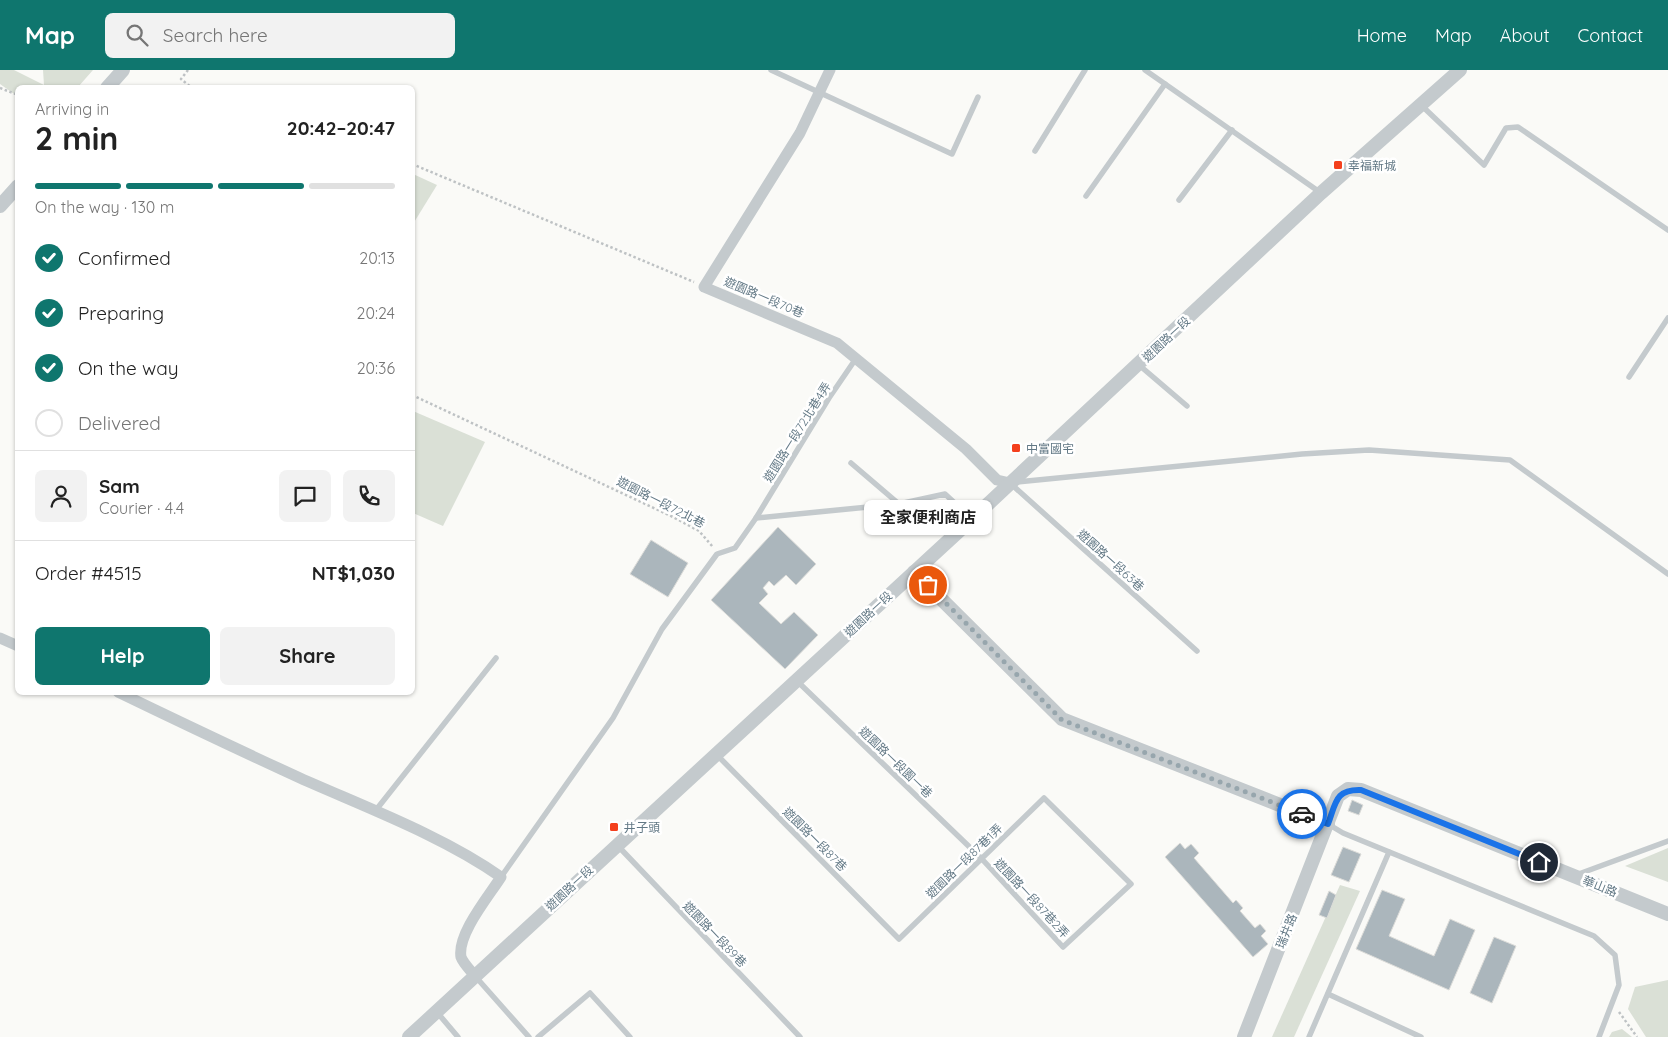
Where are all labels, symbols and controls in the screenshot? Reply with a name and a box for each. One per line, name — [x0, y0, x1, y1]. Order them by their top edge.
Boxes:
search box — [105, 13, 455, 58]
text: Map — [25, 20, 75, 50]
icon: search — [123, 21, 151, 49]
text: Search here — [163, 23, 268, 47]
text: Home — [1357, 24, 1407, 47]
text: Map — [1435, 24, 1472, 47]
text: About — [1500, 24, 1550, 47]
text: Contact — [1578, 24, 1643, 47]
text: Arriving in — [35, 99, 109, 119]
text: 20:42–20:47 — [287, 116, 395, 140]
text: 2 min — [35, 118, 118, 158]
place label: 幸福新城 — [1348, 158, 1396, 173]
marker: 幸福新城 — [1332, 159, 1344, 171]
text: On the way · 130 m — [35, 197, 174, 217]
icon: check — [35, 244, 63, 272]
text: Confirmed — [78, 246, 171, 270]
text: 20:13 — [359, 248, 395, 268]
street label: 遊園路一段70巷 — [722, 273, 806, 321]
icon: check — [35, 299, 63, 327]
text: Preparing — [78, 301, 164, 325]
text: 20:24 — [357, 303, 395, 323]
street label: 遊園路一段 — [1139, 313, 1193, 365]
icon: check — [35, 354, 63, 382]
text: On the way — [78, 356, 179, 380]
text: 20:36 — [357, 358, 395, 378]
street label: 遊園路一段72北巷4弄 — [760, 379, 834, 485]
text: Delivered — [78, 411, 161, 435]
place label: 中富國宅 — [1026, 441, 1074, 456]
marker: 中富國宅 — [1010, 442, 1022, 454]
button: person — [35, 470, 87, 522]
button: chat — [279, 470, 331, 522]
button: phone — [343, 470, 395, 522]
street label: 遊園路一段72北巷 — [614, 473, 708, 531]
text: Sam — [99, 474, 140, 498]
text: Courier · 4.4 — [99, 498, 184, 518]
callout: 全家便利商店 — [864, 500, 992, 535]
text: 全家便利商店 — [880, 507, 976, 527]
street label: 遊園路一段63巷 — [1074, 526, 1148, 594]
text: Order #4515 — [35, 561, 142, 585]
text: NT$1,030 — [312, 561, 395, 585]
pin — [907, 564, 949, 606]
icon: bag — [914, 571, 942, 599]
street label: 遊園路一段 — [841, 588, 895, 640]
button: Help — [35, 627, 210, 685]
button: Share — [220, 627, 395, 685]
street label: 遊園路一段園一巷 — [856, 723, 936, 801]
courier — [1277, 789, 1327, 839]
icon: car — [1288, 800, 1316, 828]
street label: 遊園路一段87巷 — [780, 804, 850, 874]
place label: 井子頭 — [624, 820, 660, 835]
marker: 井子頭 — [608, 821, 620, 833]
street label: 遊園路一段87巷1弄 — [923, 821, 1005, 901]
pin — [1518, 841, 1560, 883]
icon: home — [1525, 848, 1553, 876]
street label: 遊園路一段87巷2弄 — [991, 855, 1073, 941]
street label: 遊園路一段 — [542, 862, 596, 914]
street label: 華山路 — [1580, 872, 1620, 900]
street label: 遊園路一段89巷 — [680, 898, 750, 970]
street label: 瑞井路 — [1272, 911, 1300, 951]

